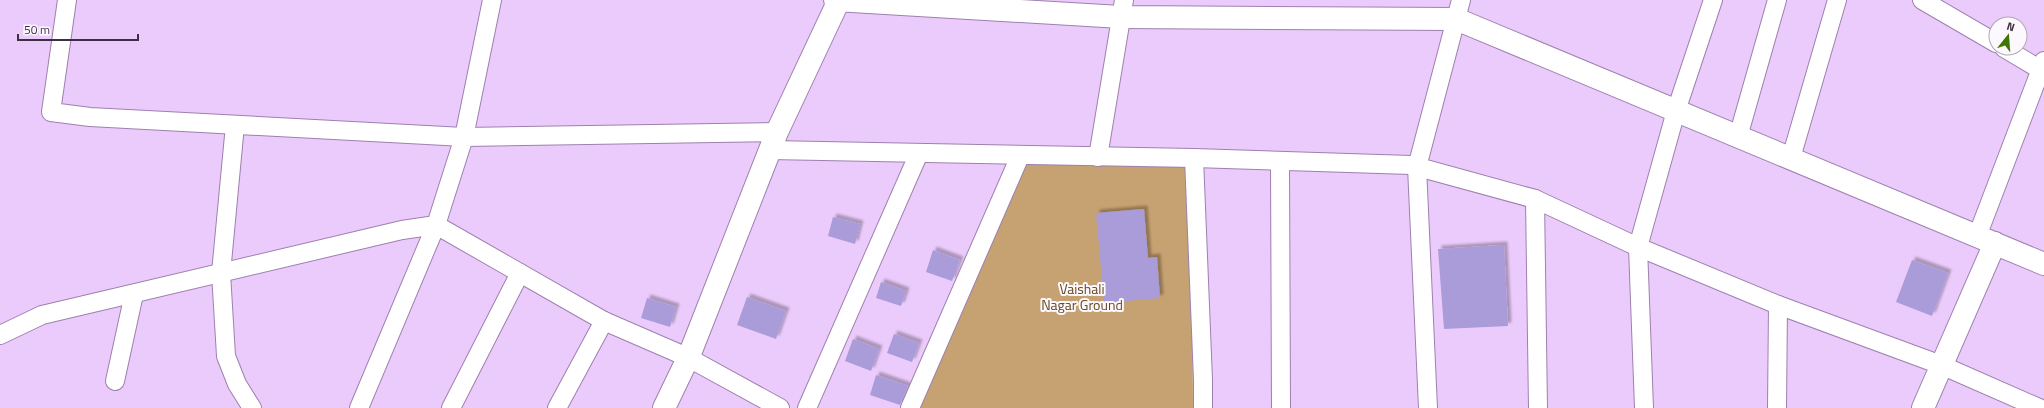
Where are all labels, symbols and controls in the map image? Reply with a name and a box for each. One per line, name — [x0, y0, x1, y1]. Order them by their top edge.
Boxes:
scale bar — [18, 16, 138, 42]
north arrow — [1988, 16, 2028, 56]
text: N — [2005, 18, 2017, 35]
text: 50 m — [24, 20, 50, 39]
park label: Vaishali Nagar Ground — [1041, 278, 1123, 315]

